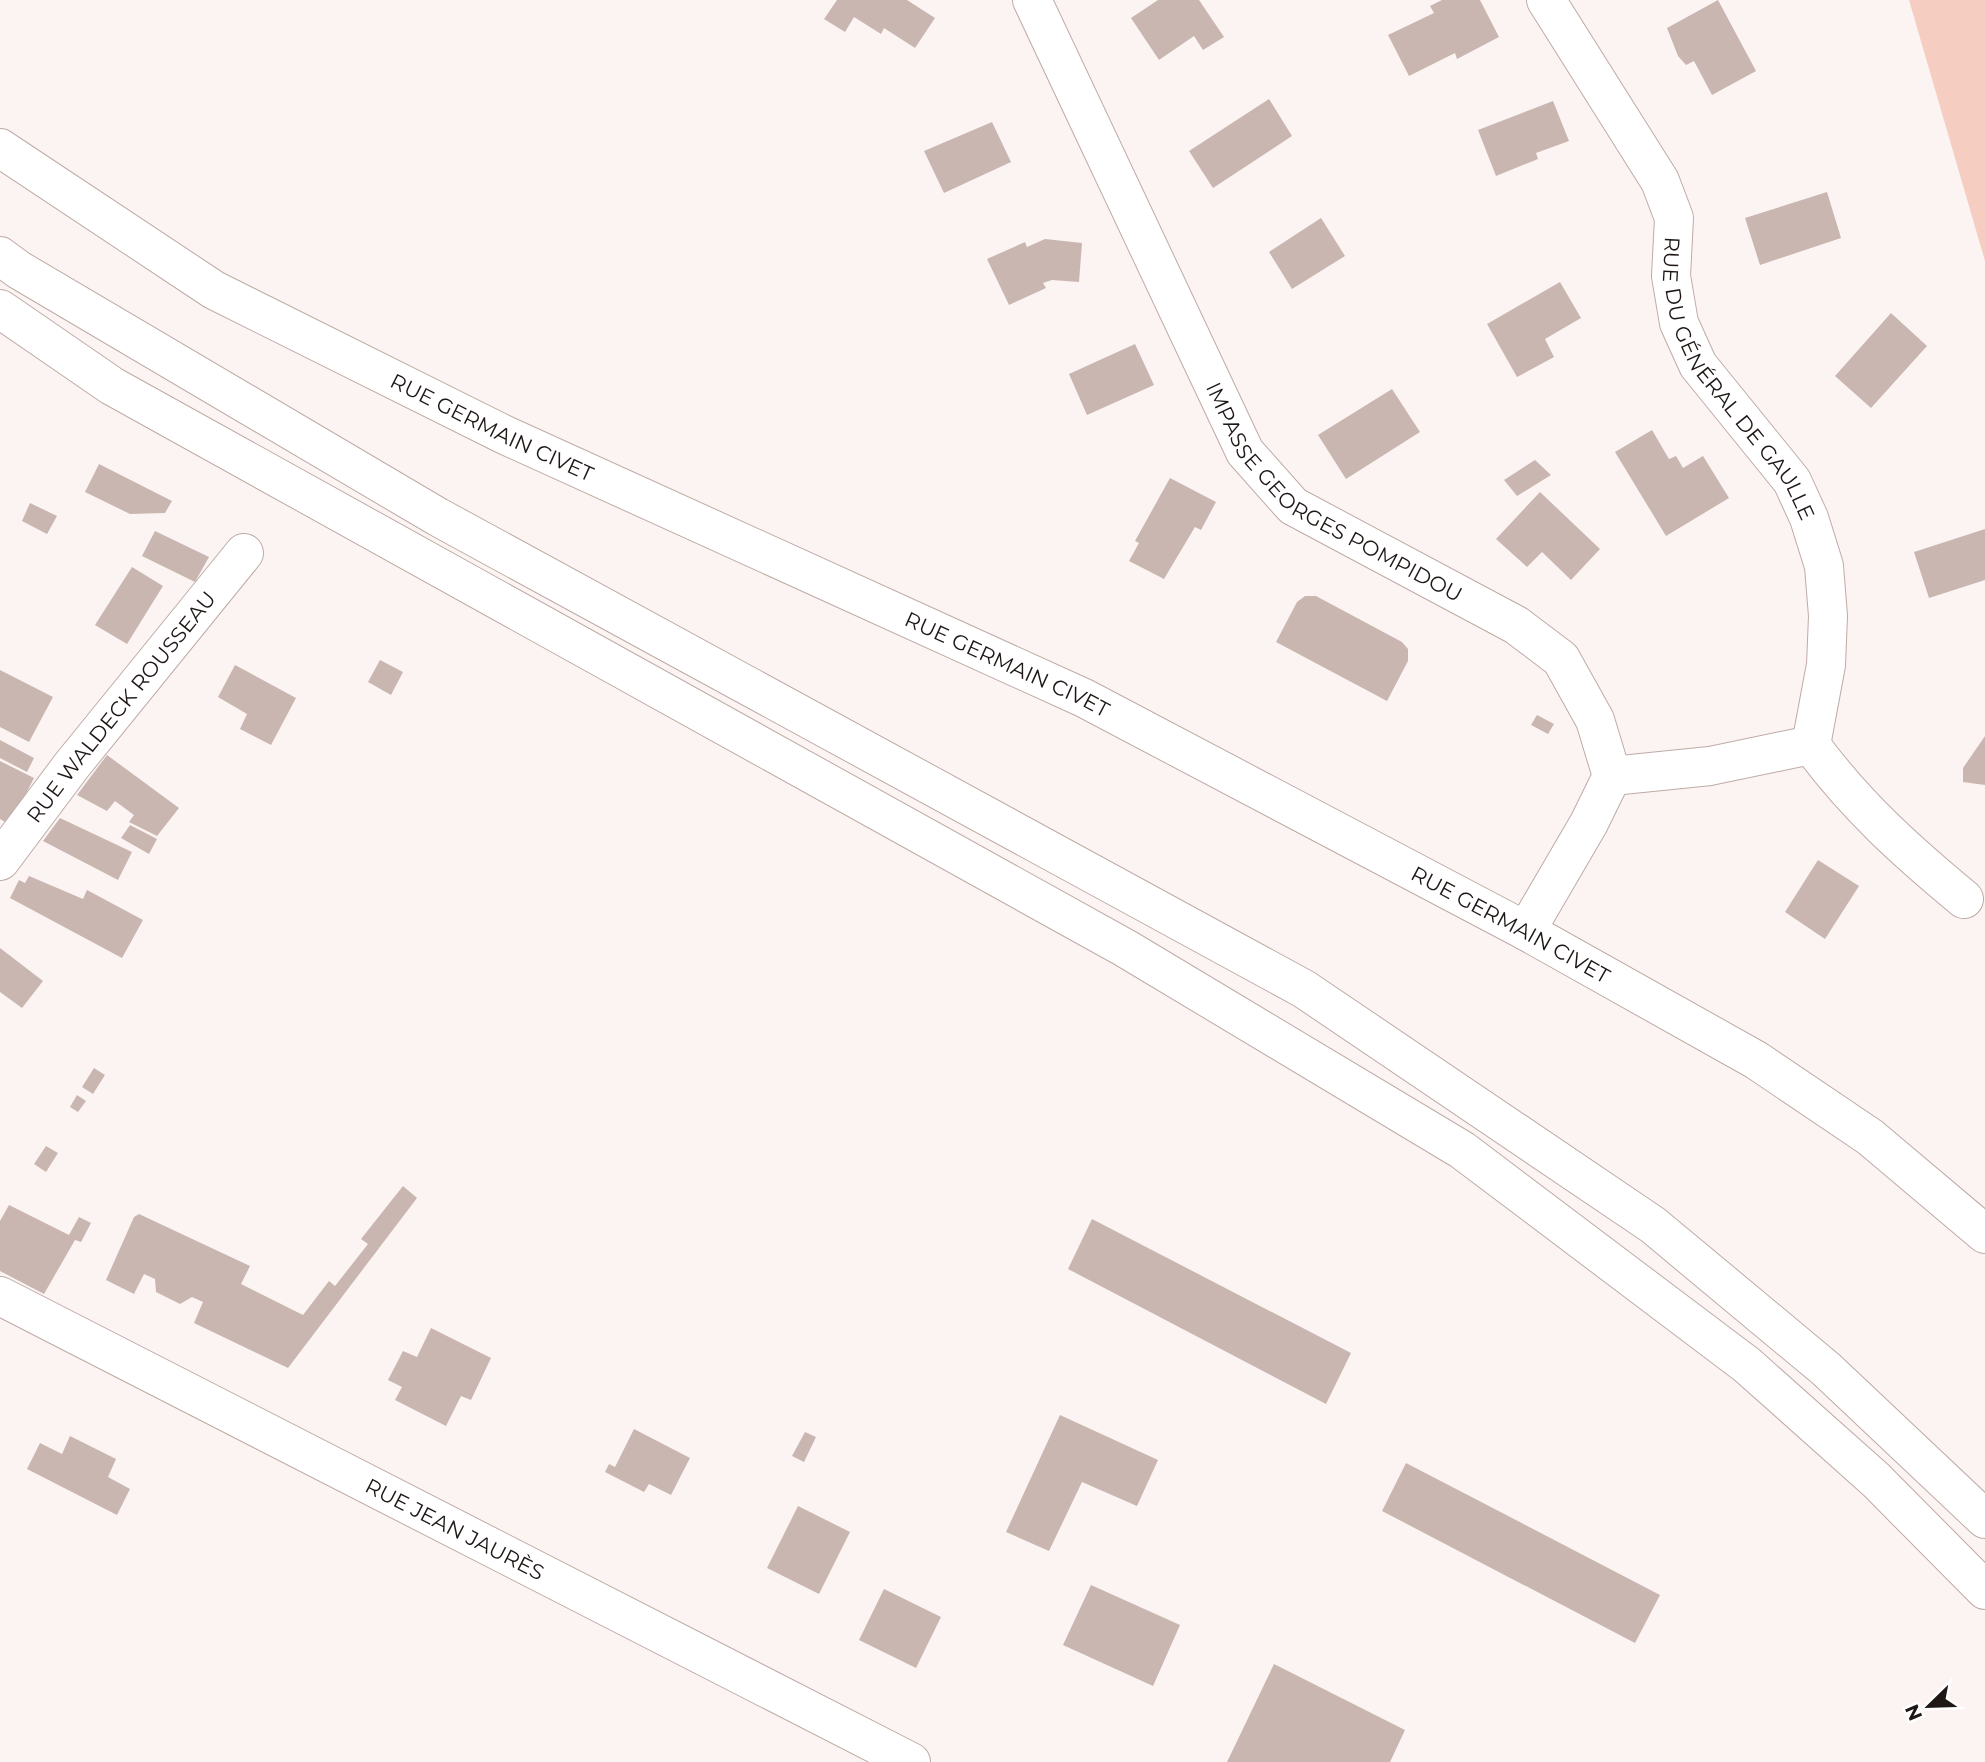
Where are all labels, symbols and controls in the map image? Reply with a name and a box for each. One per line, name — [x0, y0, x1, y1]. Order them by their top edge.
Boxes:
street label: RUE DU GÉNÉRAL DE GAULLE — [1658, 236, 1821, 524]
street label: RUE GERMAIN CIVET — [387, 368, 598, 486]
street label: IMPASSE GEORGES POMPIDOU — [1201, 378, 1467, 607]
street label: RUE WALDECK ROUSSEAU — [21, 586, 221, 827]
street label: RUE GERMAIN CIVET — [901, 606, 1114, 722]
street label: RUE GERMAIN CIVET — [1407, 860, 1615, 988]
street label: RUE JEAN JAURÈS — [361, 1473, 549, 1585]
north arrow — [1894, 1671, 1964, 1741]
text: N — [1900, 1701, 1927, 1724]

